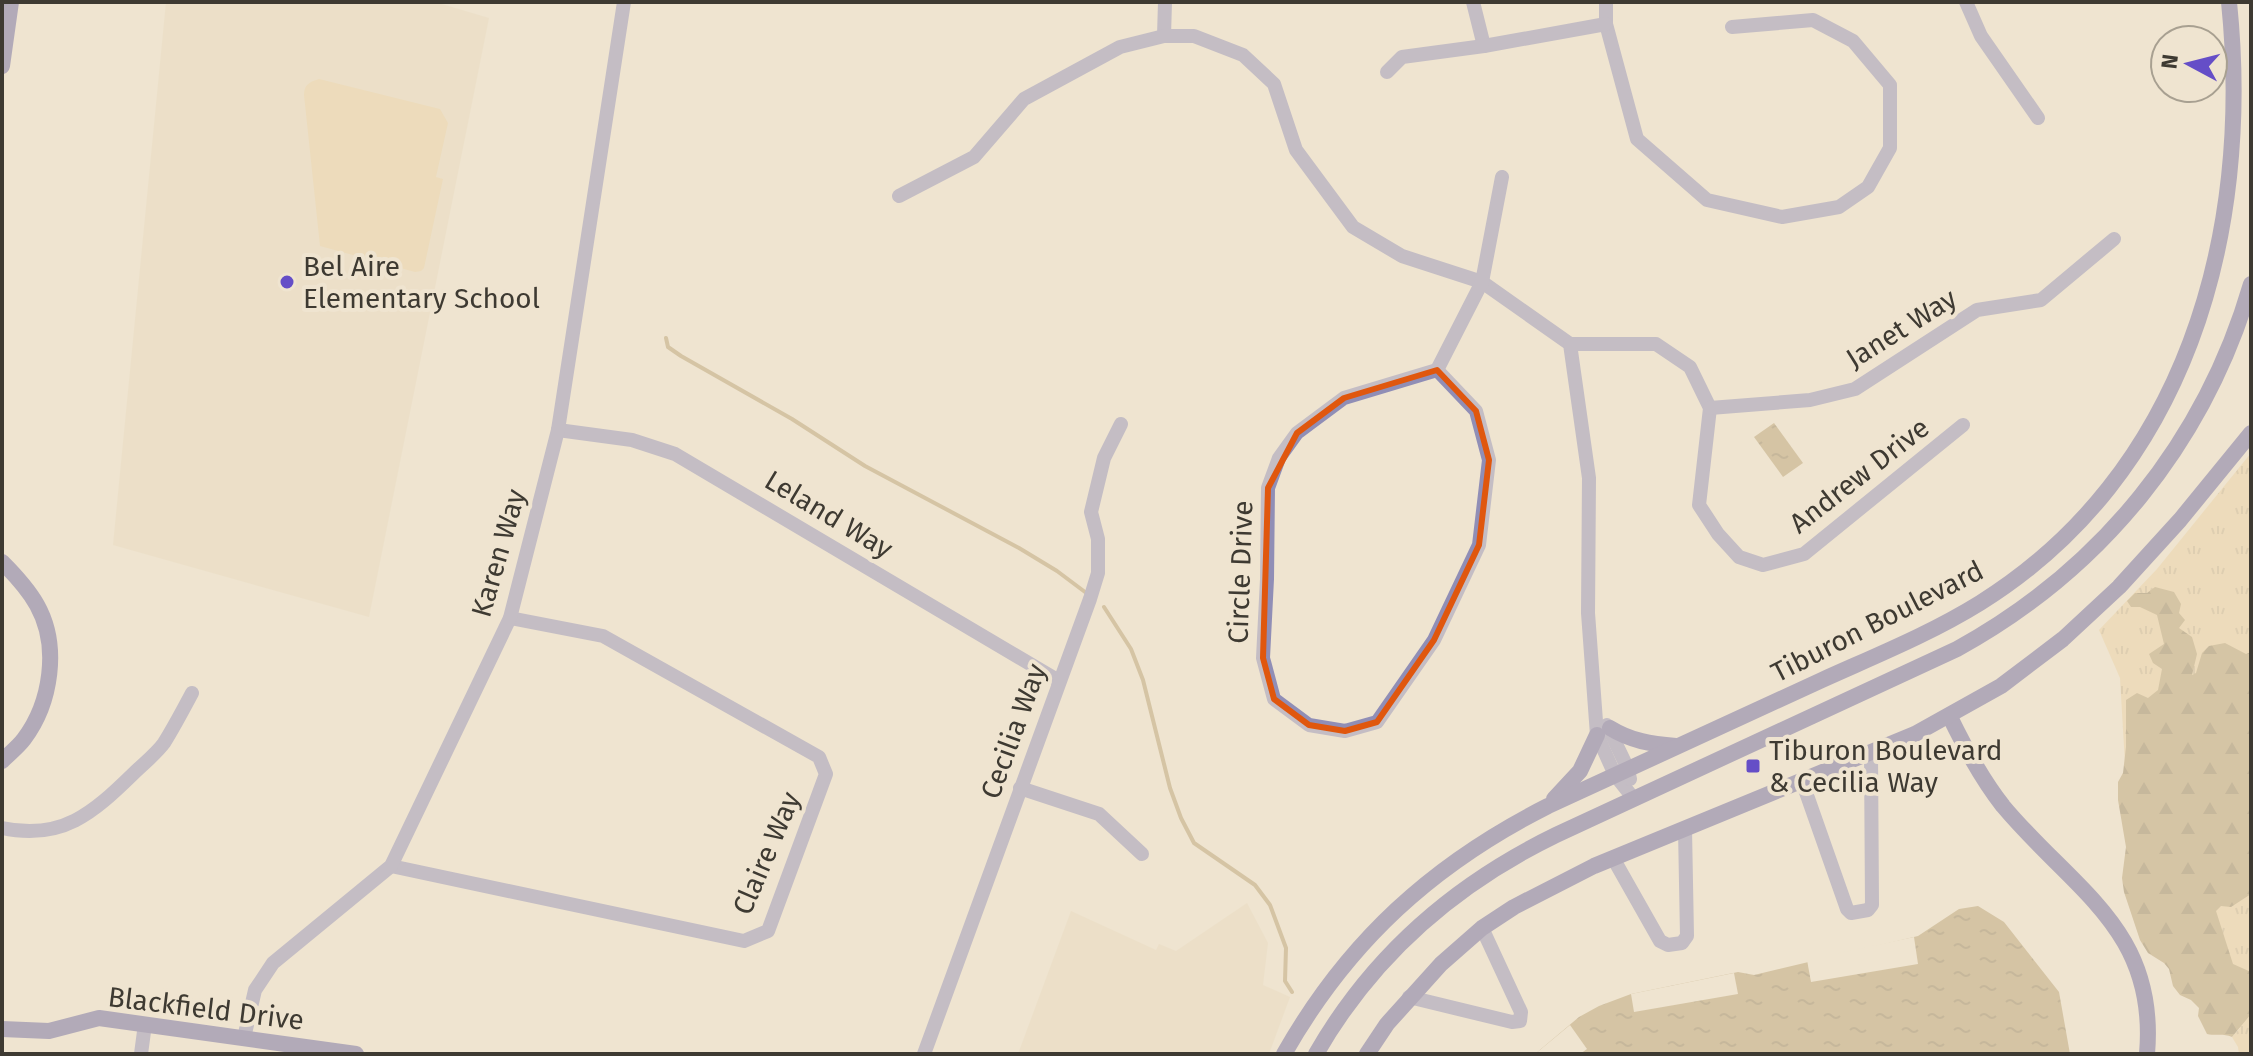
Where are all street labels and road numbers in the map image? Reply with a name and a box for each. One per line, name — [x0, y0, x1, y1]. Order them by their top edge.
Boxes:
street label: Janet Way — [1840, 282, 1963, 375]
street label: Andrew Drive — [1783, 411, 1935, 540]
street label: Leland Way — [759, 463, 899, 566]
street label: Karen Way — [465, 485, 533, 621]
street label: Circle Drive — [1222, 500, 1259, 644]
street label: Tiburon Boulevard — [1766, 554, 1989, 689]
street label: Cecilia Way — [974, 659, 1053, 803]
street label: Claire Way — [726, 787, 807, 920]
street label: Blackfield Drive — [106, 980, 306, 1037]

